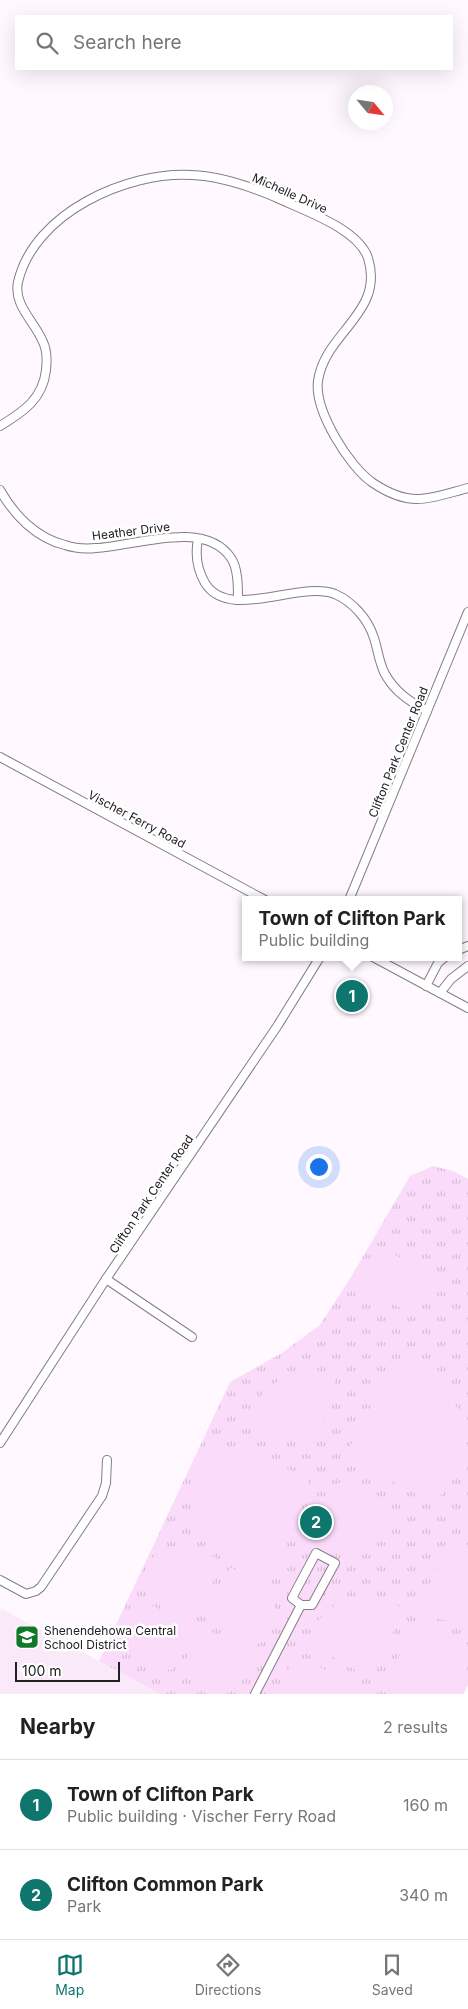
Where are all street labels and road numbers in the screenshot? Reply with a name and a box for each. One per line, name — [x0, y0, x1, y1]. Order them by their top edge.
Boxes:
street label: Michelle Drive — [250, 170, 330, 216]
street label: Heather Drive — [91, 519, 171, 543]
street label: Clifton Park Center Road — [365, 684, 431, 820]
street label: Vischer Ferry Road — [86, 787, 188, 851]
street label: Clifton Park Center Road — [106, 1132, 196, 1256]

